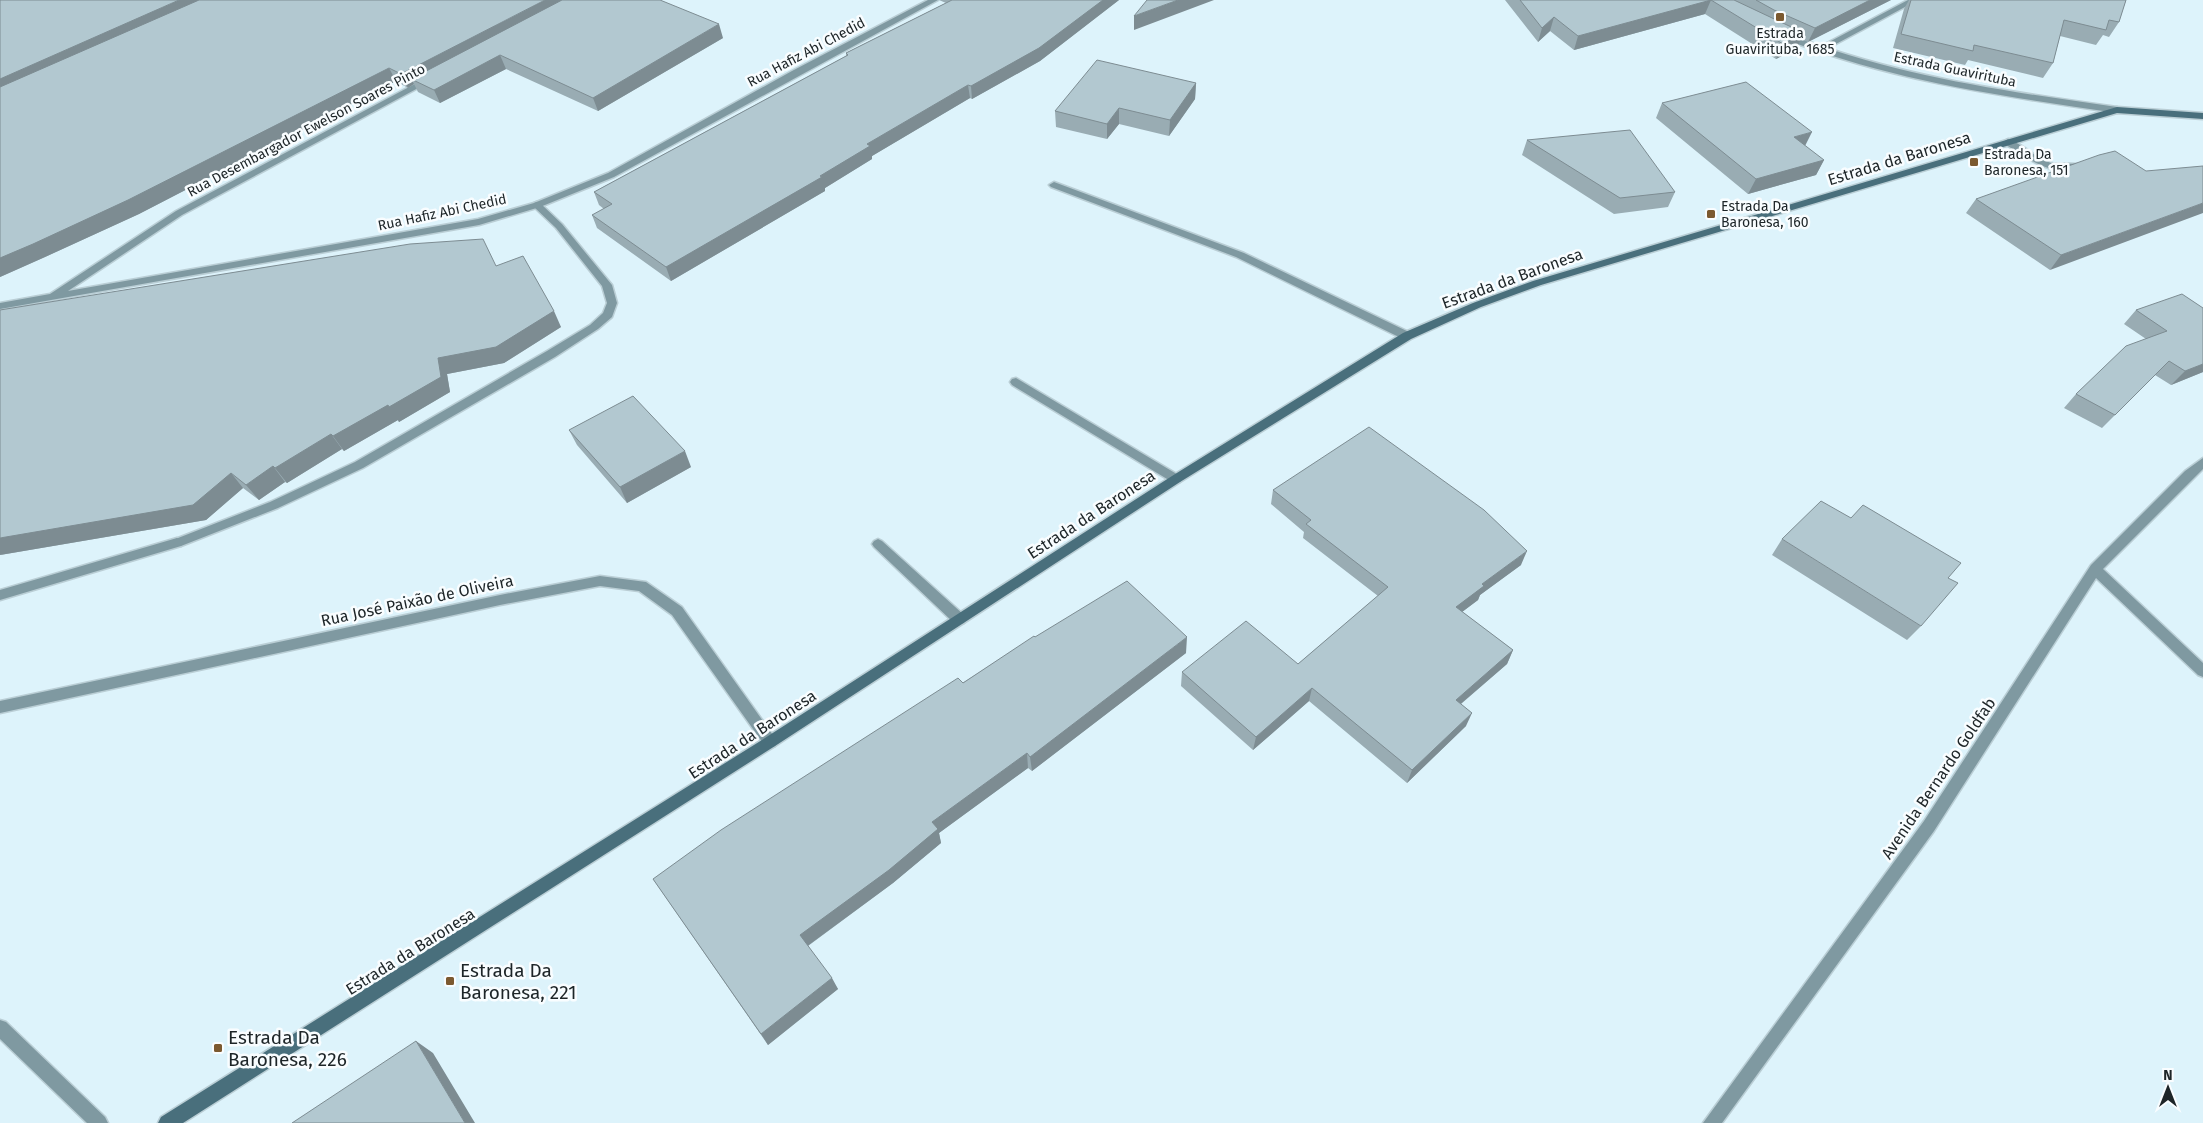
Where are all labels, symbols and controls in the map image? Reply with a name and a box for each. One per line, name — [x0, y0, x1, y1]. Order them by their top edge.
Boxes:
marker: Estrada Guavirituba, 1685 — [1774, 11, 1786, 23]
street label: Rua Hafiz Abi Chedid — [744, 14, 868, 91]
place label: Estrada Guavirituba, 1685 — [1726, 25, 1834, 58]
street label: Estrada Guavirituba — [1892, 48, 2018, 91]
street label: Rua Desembargador Ewelson Soares Pinto — [184, 60, 428, 201]
street label: Estrada da Baronesa — [1825, 128, 1973, 189]
place label: Estrada Da Baronesa, 151 — [1984, 146, 2069, 179]
marker: Estrada Da Baronesa, 151 — [1968, 156, 1980, 168]
street label: Rua Hafiz Abi Chedid — [376, 191, 508, 234]
place label: Estrada Da Baronesa, 160 — [1721, 198, 1809, 231]
marker: Estrada Da Baronesa, 160 — [1705, 208, 1717, 220]
street label: Estrada da Baronesa — [1439, 244, 1585, 313]
street label: Estrada da Baronesa — [1024, 466, 1159, 563]
street label: Rua José Paixão de Oliveira — [319, 571, 515, 630]
street label: Estrada da Baronesa — [685, 686, 820, 783]
street label: Avenida Bernardo Goldfab — [1877, 694, 2000, 863]
street label: Estrada da Baronesa — [342, 904, 478, 999]
place label: Estrada Da Baronesa, 221 — [460, 959, 576, 1004]
marker: Estrada Da Baronesa, 221 — [444, 975, 456, 987]
place label: Estrada Da Baronesa, 226 — [228, 1026, 347, 1071]
marker: Estrada Da Baronesa, 226 — [212, 1042, 224, 1054]
north arrow — [2143, 1063, 2193, 1113]
text: N — [2163, 1067, 2173, 1084]

